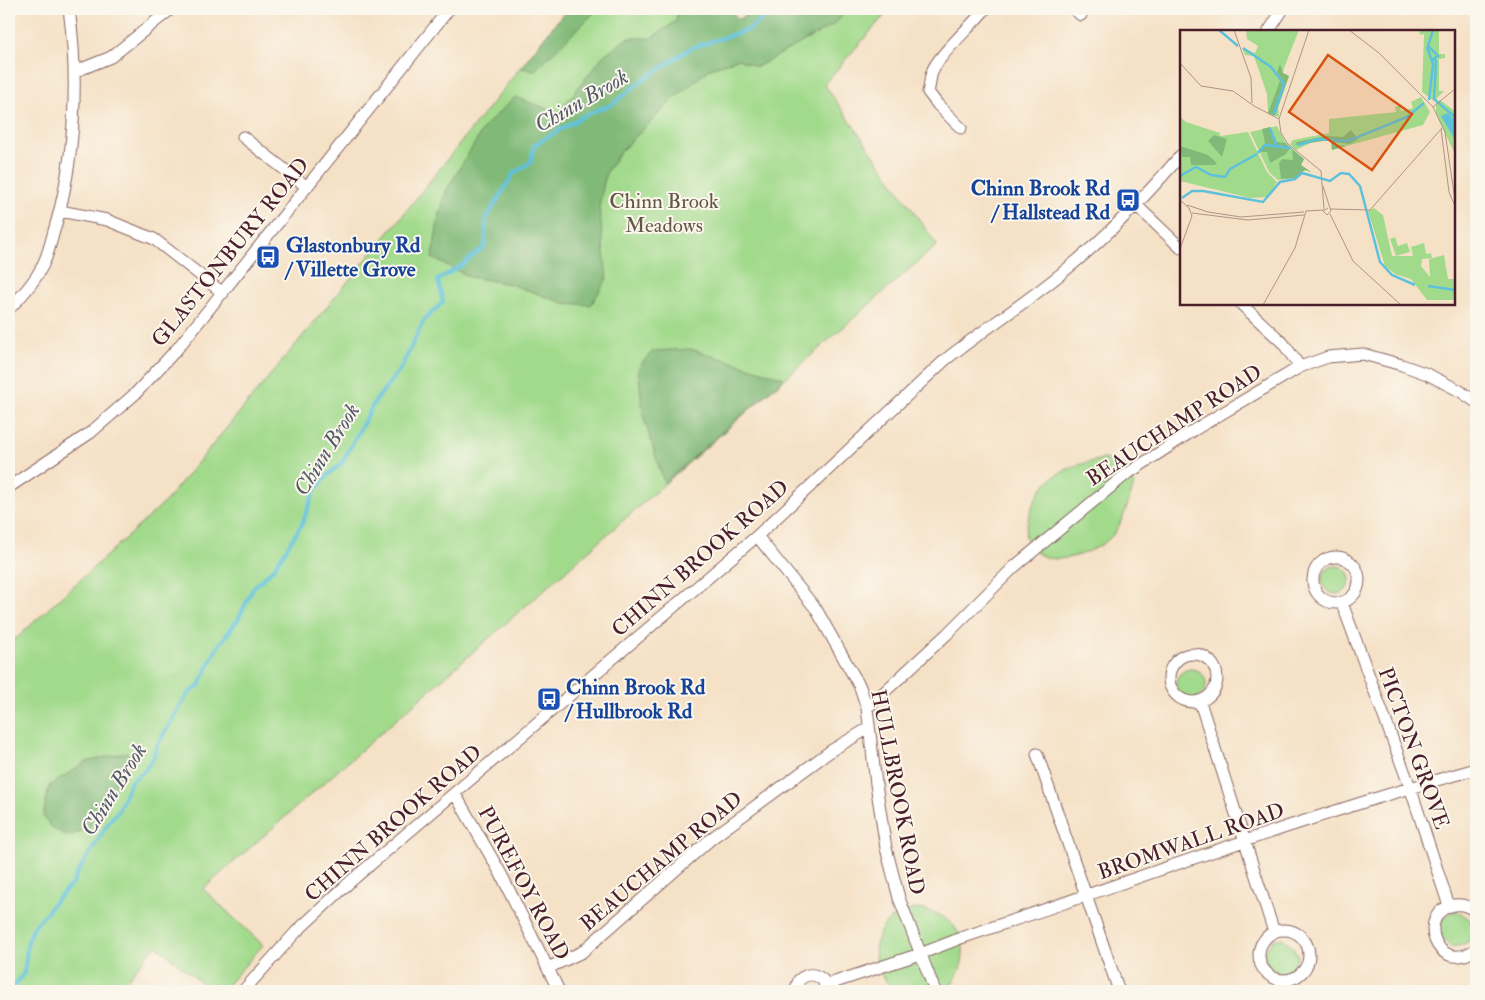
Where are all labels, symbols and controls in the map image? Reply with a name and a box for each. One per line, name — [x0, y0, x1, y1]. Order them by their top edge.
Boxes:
inset map — [1180, 30, 1455, 305]
water label: Chinn Brook — [530, 63, 633, 139]
street label: GLASTONBURY ROAD — [146, 152, 315, 352]
place label: Chinn Brook Rd / Hallstead Rd — [971, 175, 1111, 226]
bus stop icon: Chinn Brook Rd / Hallstead Rd — [1115, 187, 1141, 213]
park label: Chinn Brook Meadows — [609, 188, 719, 239]
place label: Glastonbury Rd / Villette Grove — [284, 232, 421, 283]
bus stop icon: Glastonbury Rd / Villette Grove — [255, 244, 281, 270]
street label: BEAUCHAMP ROAD — [1081, 359, 1267, 492]
water label: Chinn Brook — [287, 398, 366, 501]
street label: CHINN BROOK ROAD — [606, 474, 795, 643]
street label: PICTON GROVE — [1372, 664, 1455, 833]
place label: Chinn Brook Rd / Hullbrook Rd — [564, 674, 706, 725]
bus stop icon: Chinn Brook Rd / Hullbrook Rd — [536, 686, 562, 712]
street label: HULLBROOK ROAD — [864, 687, 931, 897]
water label: Chinn Brook — [74, 738, 153, 841]
street label: CHINN BROOK ROAD — [299, 739, 488, 908]
street label: BEAUCHAMP ROAD — [575, 786, 748, 937]
street label: BROMWALL ROAD — [1094, 797, 1288, 886]
street label: PUREFOY ROAD — [472, 802, 575, 965]

